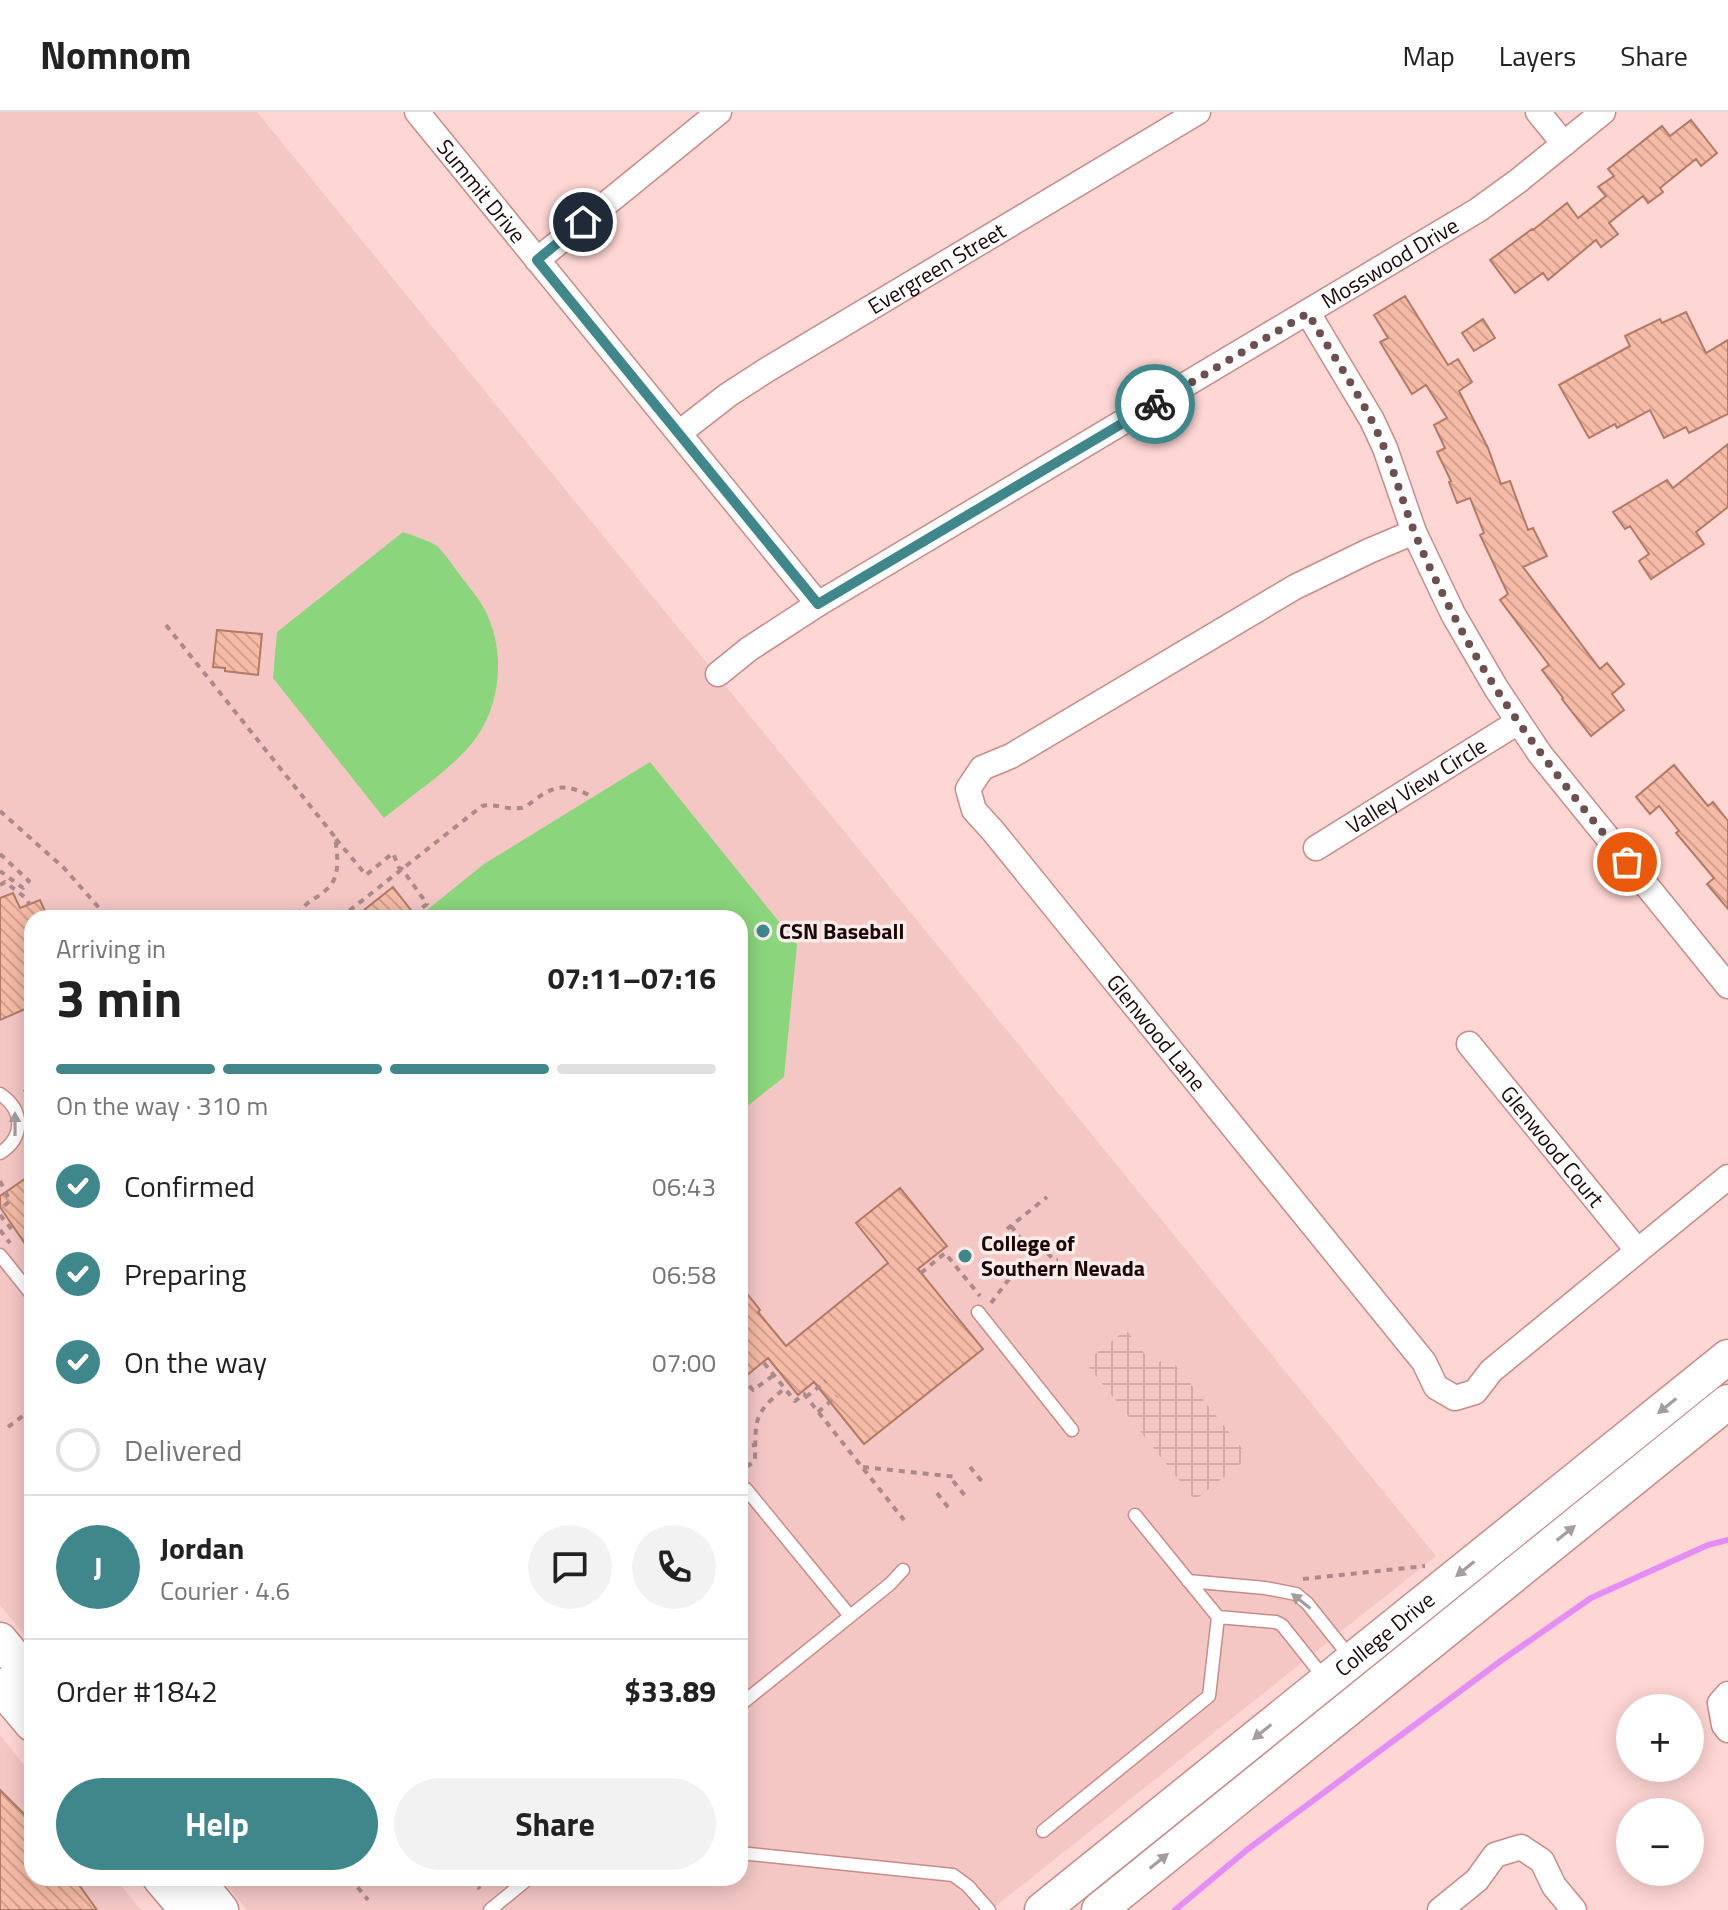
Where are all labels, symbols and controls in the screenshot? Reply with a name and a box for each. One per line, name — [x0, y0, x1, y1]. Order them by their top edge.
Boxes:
text: Nomnom — [40, 26, 191, 84]
text: Map — [1402, 34, 1455, 77]
text: Layers — [1499, 34, 1576, 77]
text: Share — [1620, 34, 1688, 77]
street label: Summit Drive — [428, 131, 534, 251]
pin — [549, 188, 617, 256]
icon: home — [561, 200, 605, 244]
street label: Mosswood Drive — [1314, 208, 1465, 317]
street label: Evergreen Street — [861, 214, 1012, 323]
courier — [1115, 364, 1195, 444]
icon: bike — [1133, 382, 1177, 426]
street label: Valley View Circle — [1339, 729, 1493, 842]
pin — [1593, 828, 1661, 896]
icon: bag — [1605, 840, 1649, 884]
place label: CSN Baseball — [779, 914, 904, 948]
marker: CSN Baseball — [754, 922, 772, 940]
text: Arriving in — [56, 929, 166, 968]
text: 07:11–07:16 — [548, 955, 716, 1001]
text: 3 min — [56, 958, 182, 1037]
street label: Glenwood Lane — [1099, 967, 1215, 1099]
street label: Glenwood Court — [1492, 1078, 1613, 1215]
text: On the way · 310 m — [56, 1086, 268, 1125]
one-way arrow — [9, 1110, 21, 1136]
text: Confirmed — [124, 1163, 255, 1209]
icon: check — [56, 1164, 100, 1208]
text: 06:43 — [652, 1167, 716, 1206]
place label: College of Southern Nevada — [981, 1226, 1145, 1285]
marker: College of Southern Nevada — [956, 1247, 974, 1265]
text: Preparing — [124, 1251, 246, 1297]
icon: check — [56, 1252, 100, 1296]
text: 06:58 — [652, 1255, 716, 1294]
text: On the way — [124, 1339, 267, 1385]
icon: check — [56, 1340, 100, 1384]
text: 07:00 — [652, 1343, 716, 1382]
one-way arrow — [1657, 1397, 1677, 1413]
text: Delivered — [124, 1427, 242, 1473]
text: Jordan — [160, 1525, 244, 1571]
button: chat — [528, 1525, 612, 1609]
button: phone — [632, 1525, 716, 1609]
one-way arrow — [1556, 1526, 1576, 1542]
text: J — [93, 1544, 103, 1590]
one-way arrow — [1455, 1560, 1475, 1576]
text: Courier · 4.6 — [160, 1571, 290, 1610]
street label: College Drive — [1327, 1583, 1442, 1685]
one-way arrow — [1291, 1592, 1312, 1609]
text: Order #1842 — [56, 1668, 218, 1714]
text: $33.89 — [624, 1668, 716, 1714]
map controls — [1616, 1694, 1704, 1886]
button: + — [1616, 1694, 1704, 1782]
one-way arrow — [1252, 1723, 1272, 1739]
button: Help — [56, 1778, 378, 1870]
button: Share — [394, 1778, 716, 1870]
button: − — [1616, 1798, 1704, 1886]
one-way arrow — [1149, 1853, 1169, 1870]

